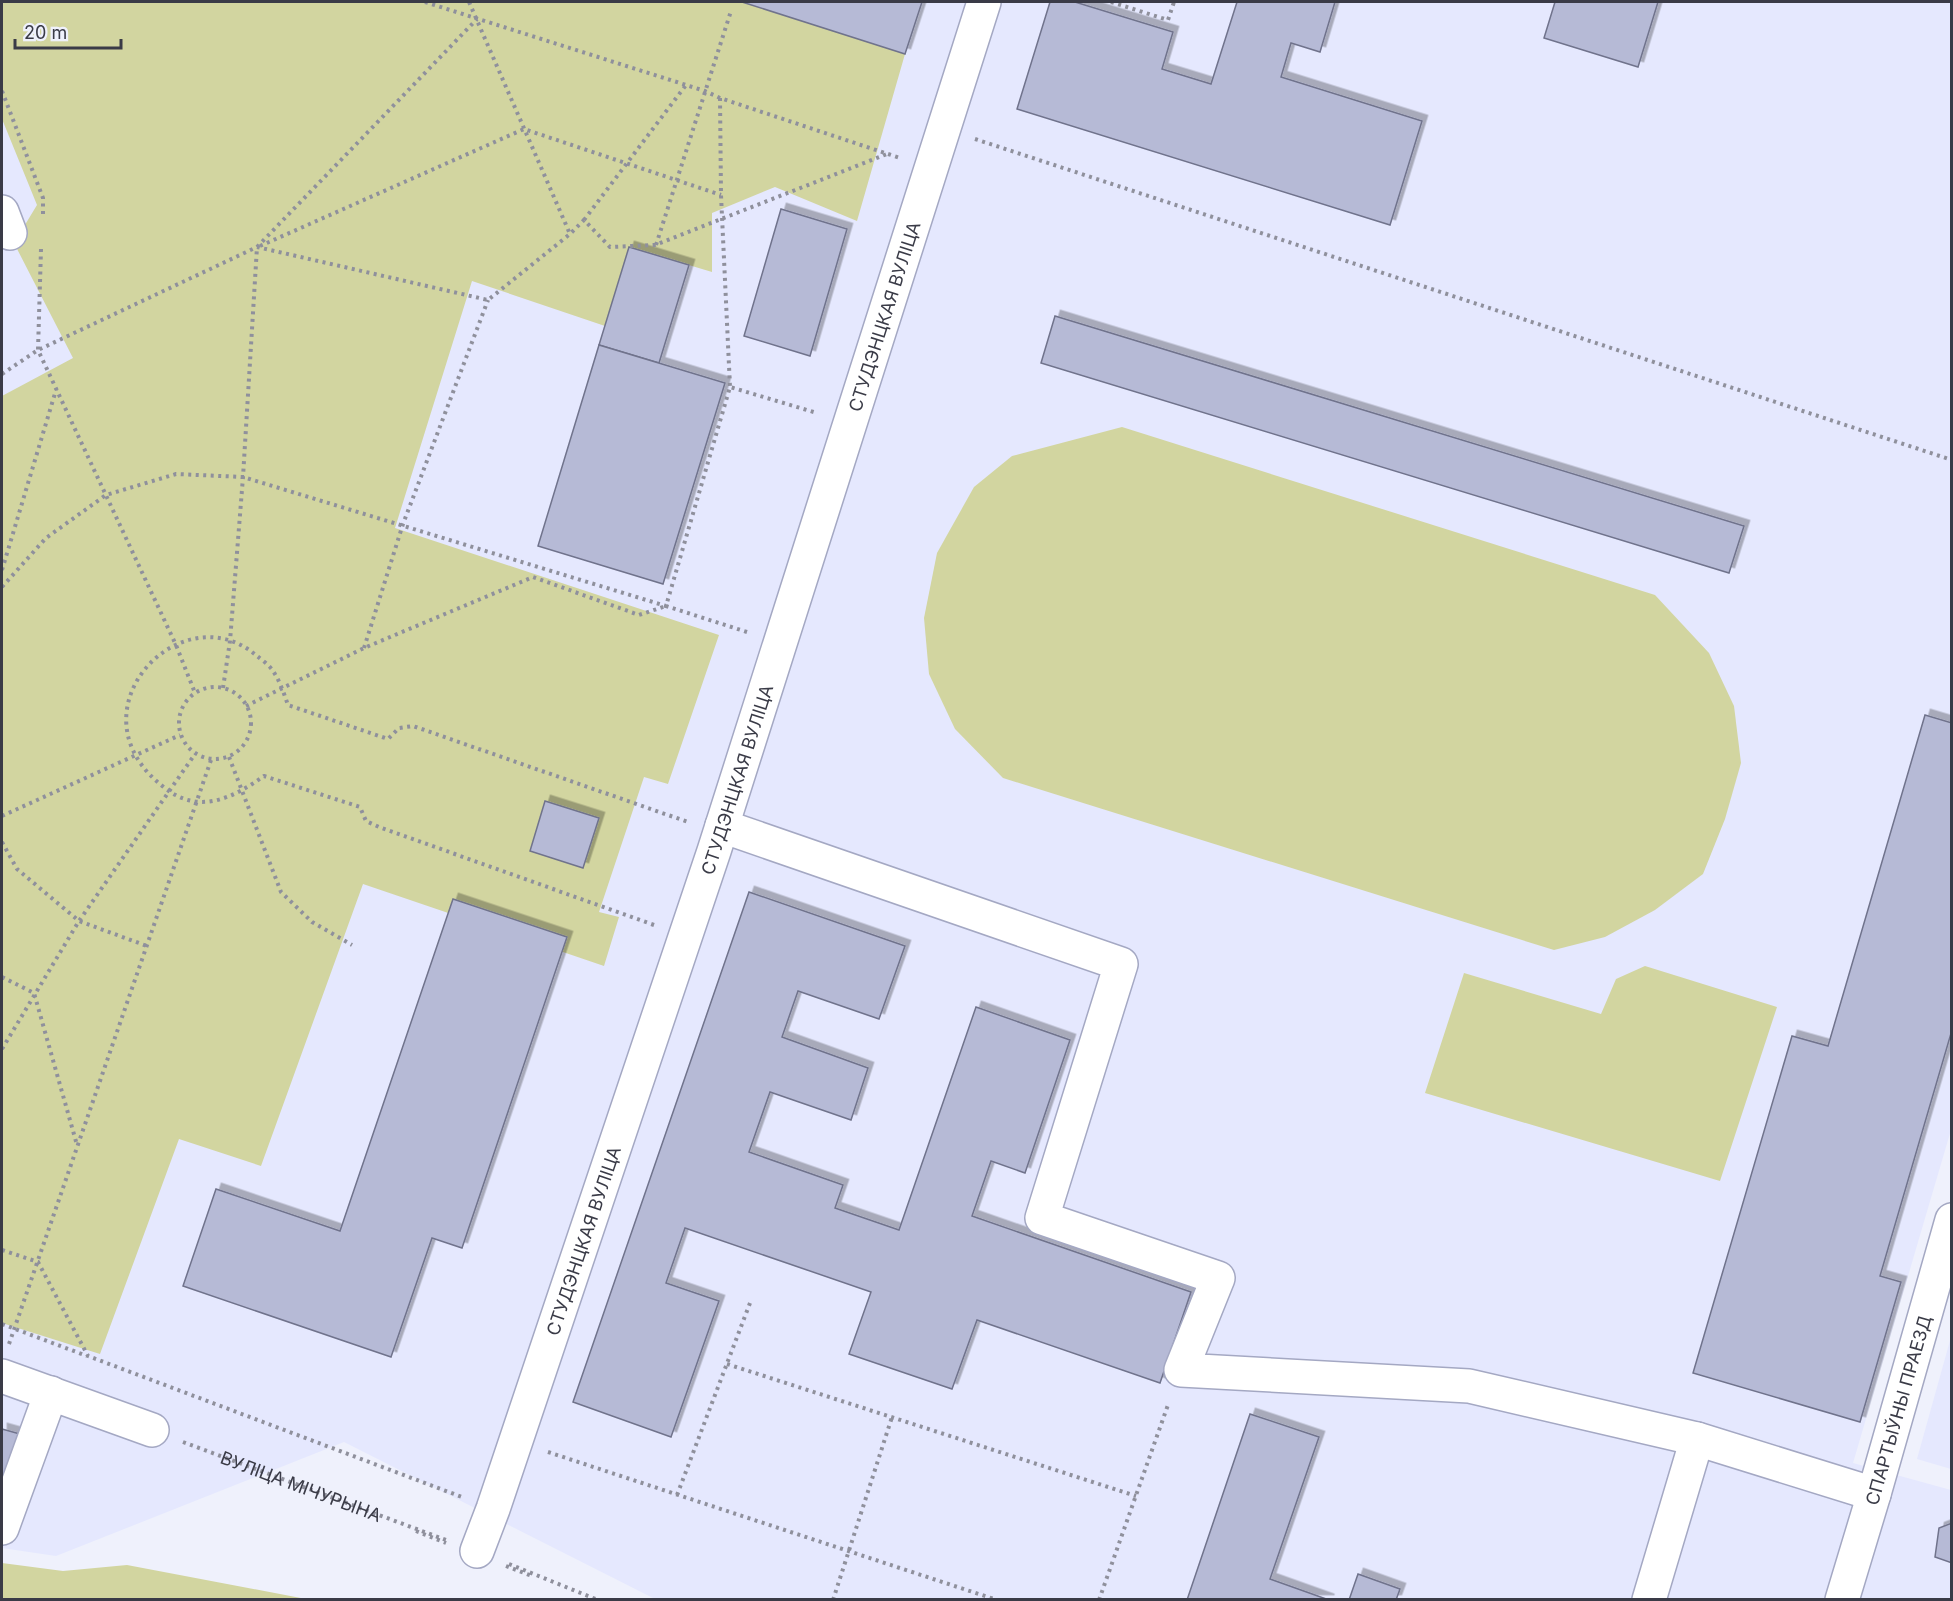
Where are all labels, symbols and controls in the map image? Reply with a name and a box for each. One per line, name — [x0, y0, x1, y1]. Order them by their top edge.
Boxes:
scale bar — [15, 12, 122, 50]
text: 20 m — [24, 22, 67, 43]
street label: СТУДЭНЦКАЯ ВУЛІЦА — [844, 219, 924, 414]
street label: СТУДЭНЦКАЯ ВУЛІЦА — [696, 682, 777, 877]
street label: СТУДЭНЦКАЯ ВУЛІЦА — [542, 1143, 625, 1338]
street label: СПАРТЫЎНЫ ПРАЕЗД — [1861, 1313, 1935, 1507]
street label: ВУЛІЦА МІЧУРЫНА — [218, 1446, 384, 1526]

